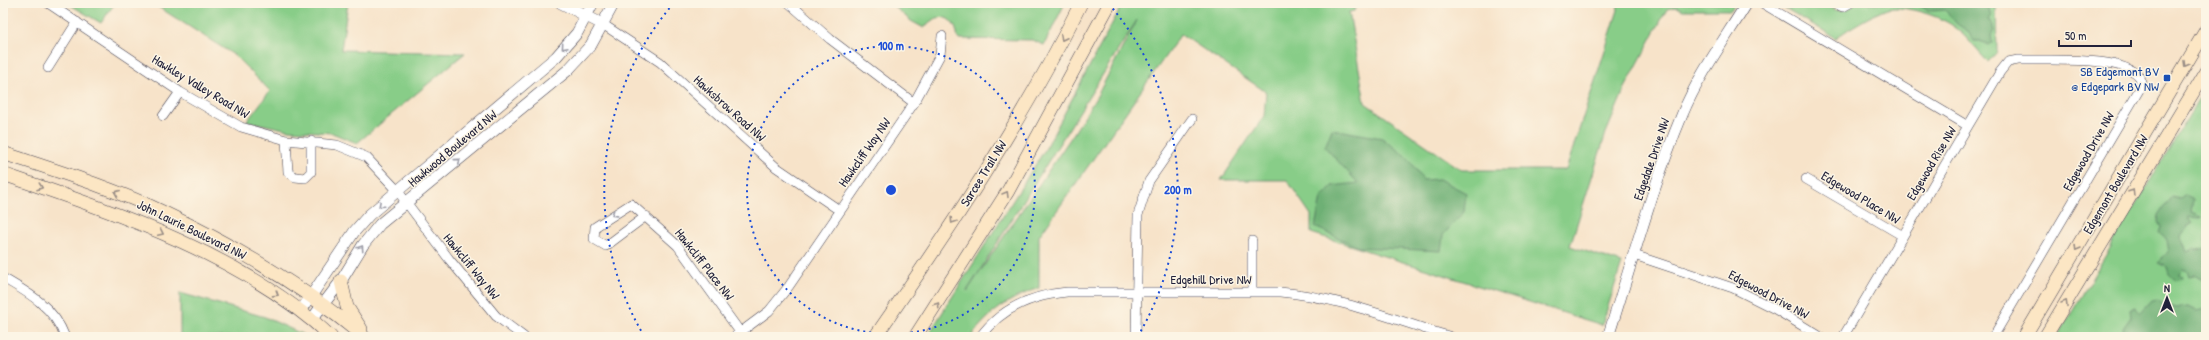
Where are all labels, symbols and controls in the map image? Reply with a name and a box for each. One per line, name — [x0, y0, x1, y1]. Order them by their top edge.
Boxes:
scale bar — [2059, 22, 2131, 48]
text: 50 m — [2065, 27, 2086, 44]
one-way arrow — [1060, 34, 1068, 41]
text: 100 m — [878, 37, 904, 54]
one-way arrow — [562, 42, 569, 50]
street label: Hawkley Valley Road NW — [149, 50, 253, 122]
one-way arrow — [2184, 60, 2191, 67]
place label: SB Edgemont BV @ Edgepark BV NW — [2071, 62, 2160, 95]
street label: Hawksbrow Road NW — [690, 71, 770, 145]
marker: SB Edgemont BV @ Edgepark BV NW — [2162, 73, 2172, 83]
street label: Hawkwood Boulevard NW — [404, 105, 500, 191]
street label: Edgewood Drive NW — [2058, 108, 2118, 194]
street label: Hawkcliff Way NW — [834, 114, 894, 190]
street label: Edgedale Drive NW — [1628, 115, 1674, 203]
street label: Edgewood Rise NW — [1902, 123, 1960, 203]
street label: Edgemont Boulevard NW — [2078, 131, 2152, 237]
street label: Sarcee Trail NW — [956, 136, 1010, 210]
one-way arrow — [453, 159, 460, 166]
street label: Edgewood Place NW — [1818, 166, 1904, 228]
text: 200 m — [1164, 181, 1192, 198]
one-way arrow — [36, 182, 43, 191]
centre of rings — [884, 183, 898, 197]
one-way arrow — [2127, 189, 2134, 196]
one-way arrow — [113, 190, 120, 198]
one-way arrow — [1001, 191, 1008, 198]
street label: John Laurie Boulevard NW — [134, 195, 250, 263]
one-way arrow — [378, 200, 386, 207]
one-way arrow — [612, 209, 619, 216]
one-way arrow — [950, 217, 958, 224]
street label: Hawkcliff Place NW — [671, 224, 739, 304]
one-way arrow — [157, 228, 165, 236]
street label: Hawkcliff Way NW — [440, 229, 504, 303]
one-way arrow — [2074, 244, 2082, 251]
one-way arrow — [356, 245, 364, 252]
street label: Edgewood Drive NW — [1726, 265, 1812, 323]
street label: Edgehill Drive NW — [1170, 270, 1252, 288]
north arrow — [2147, 278, 2187, 318]
text: N — [2164, 281, 2170, 295]
one-way arrow — [272, 290, 279, 297]
one-way arrow — [2060, 300, 2067, 307]
one-way arrow — [932, 302, 939, 309]

